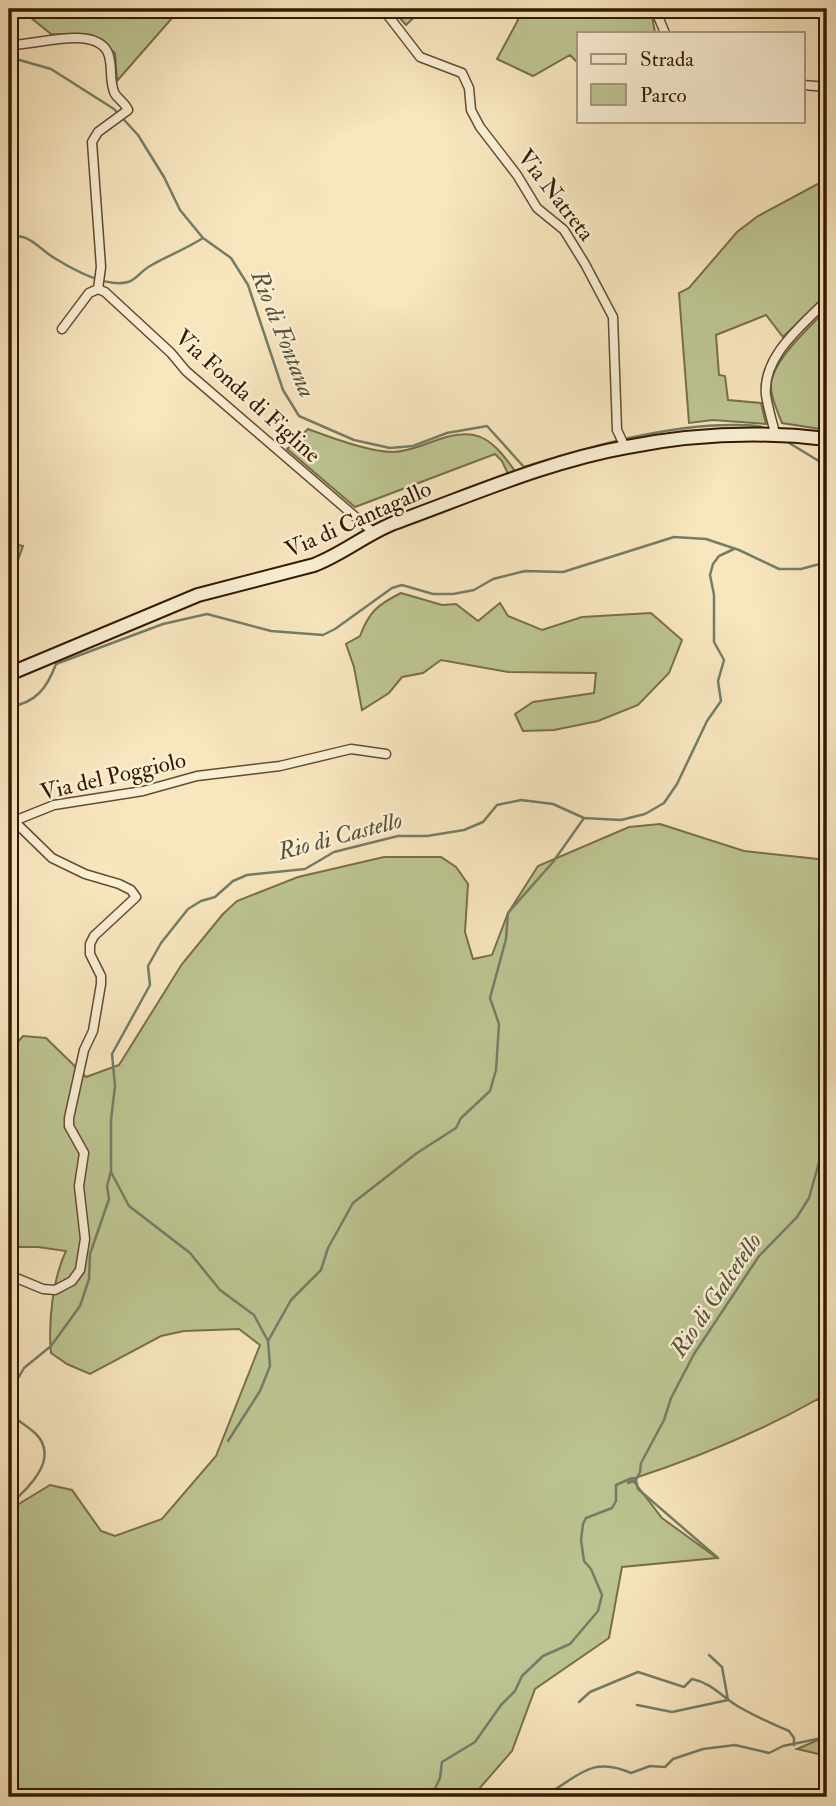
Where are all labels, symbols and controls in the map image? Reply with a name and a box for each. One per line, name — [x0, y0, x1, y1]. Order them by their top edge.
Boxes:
legend — [577, 32, 804, 122]
text: Strada — [640, 46, 694, 73]
text: Parco — [640, 82, 687, 109]
street label: Via Natreta — [511, 143, 601, 247]
water label: Rio di Fontana — [243, 265, 323, 402]
street label: Via Fonda di Figline — [169, 323, 327, 469]
street label: Via di Cantagallo — [280, 474, 436, 564]
street label: Via del Poggiolo — [37, 745, 189, 807]
water label: Rio di Castello — [273, 805, 406, 868]
water label: Rio di Galcetello — [663, 1227, 769, 1364]

